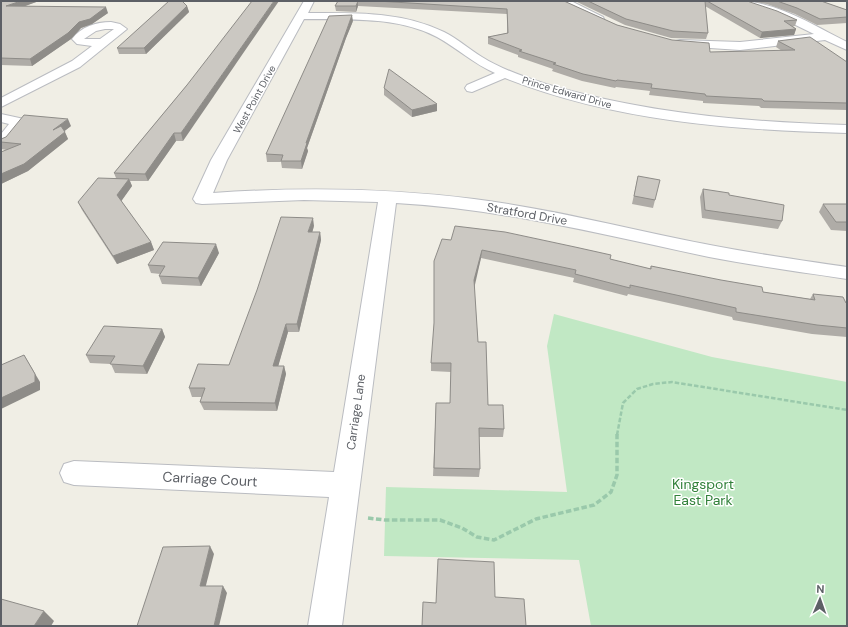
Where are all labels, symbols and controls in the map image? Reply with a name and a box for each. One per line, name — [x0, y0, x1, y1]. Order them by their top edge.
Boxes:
street label: West Point Drive — [230, 63, 279, 136]
street label: Prince Edward Drive — [521, 73, 613, 112]
street label: Stratford Drive — [485, 199, 569, 229]
street label: Carriage Lane — [343, 373, 369, 451]
street label: Carriage Court — [162, 468, 258, 490]
park label: Kingsport East Park — [672, 475, 734, 509]
north arrow — [800, 579, 840, 619]
text: N — [816, 582, 825, 596]

